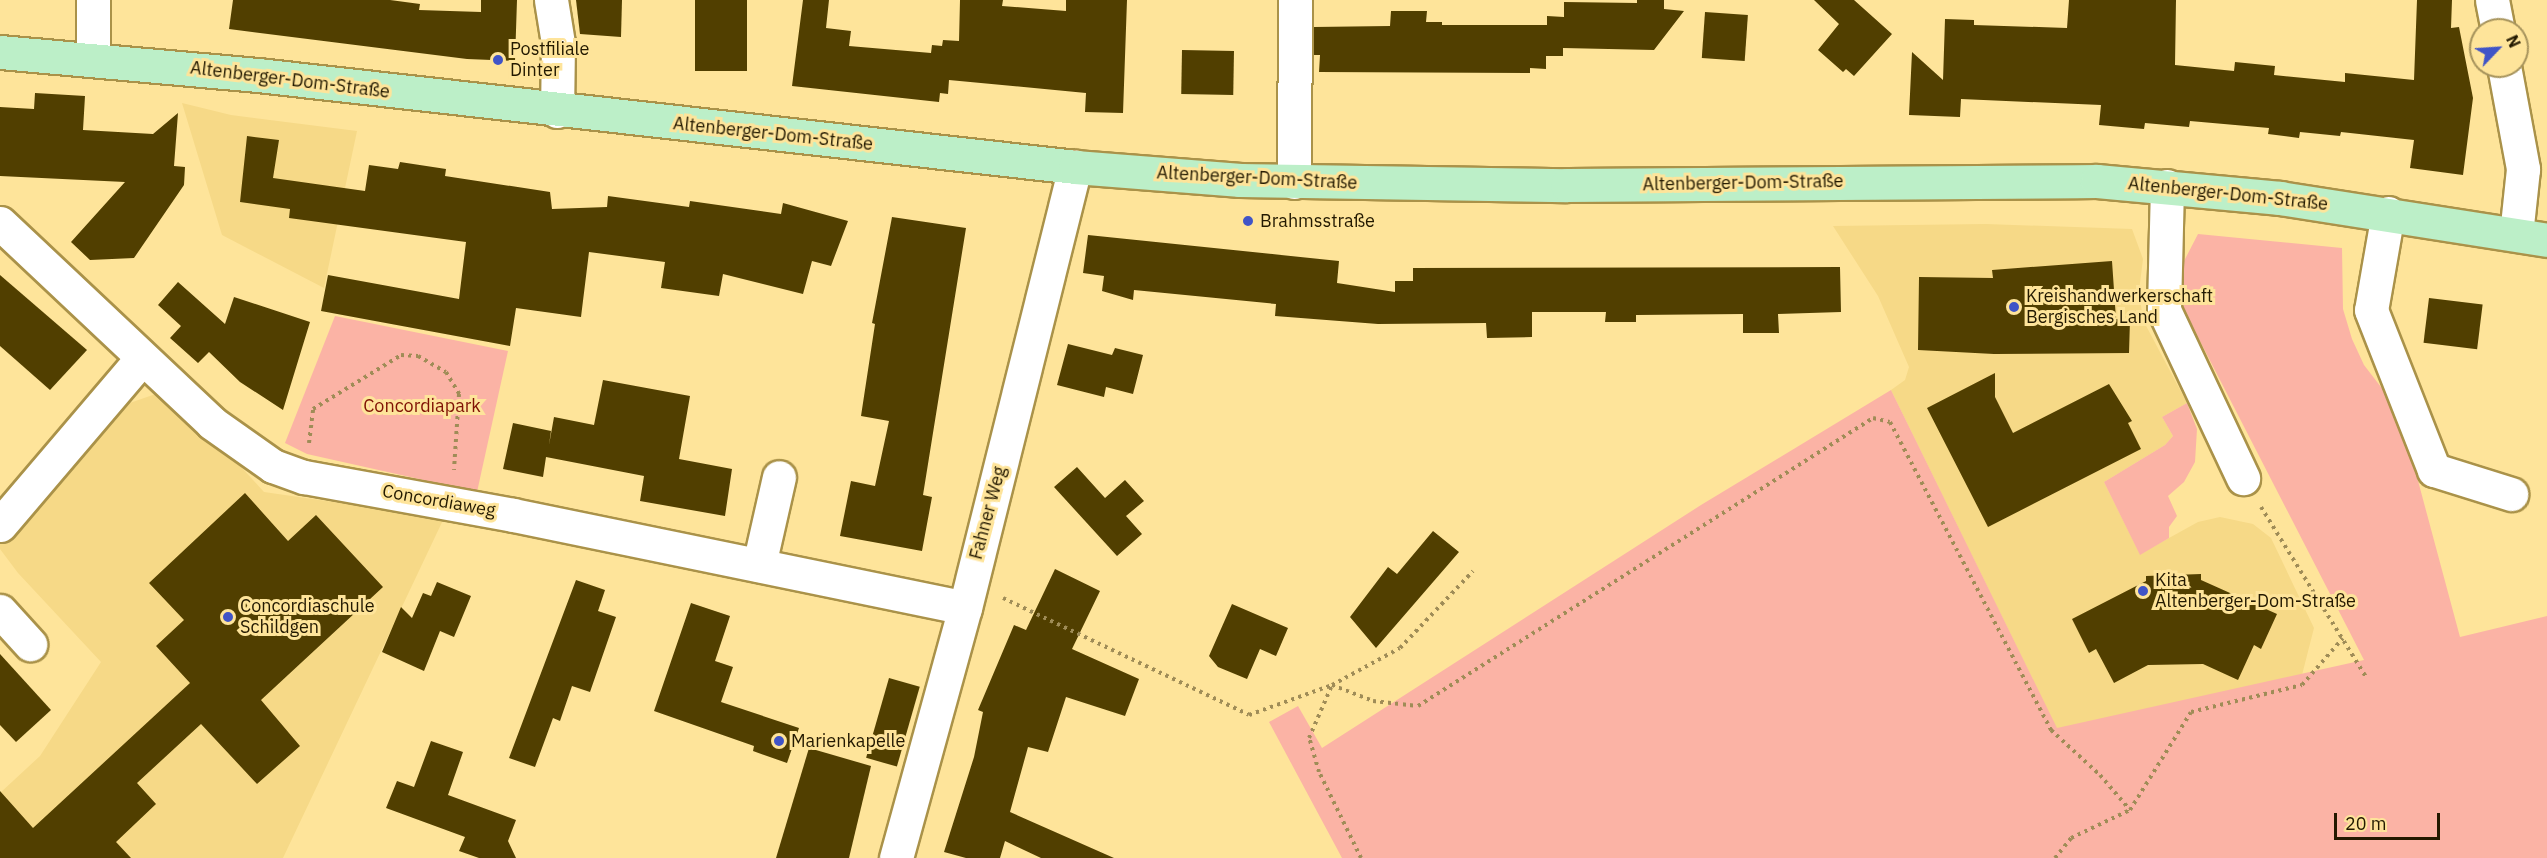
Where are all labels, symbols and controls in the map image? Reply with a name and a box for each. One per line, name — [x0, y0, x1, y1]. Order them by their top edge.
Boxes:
north arrow — [2469, 18, 2529, 78]
text: N — [2502, 32, 2525, 51]
place label: Postfiliale Dinter — [510, 39, 589, 82]
marker: Postfiliale Dinter — [491, 53, 505, 67]
street label: Altenberger-Dom-Straße — [189, 57, 391, 103]
street label: Altenberger-Dom-Straße — [672, 113, 874, 155]
street label: Altenberger-Dom-Straße — [1156, 162, 1358, 194]
street label: Altenberger-Dom-Straße — [1642, 170, 1844, 196]
street label: Altenberger-Dom-Straße — [2127, 173, 2329, 215]
place label: Brahmsstraße — [1260, 210, 1375, 232]
marker: Brahmsstraße — [1241, 214, 1255, 228]
place label: Kreishandwerkerschaft Bergisches Land — [2026, 286, 2213, 328]
marker: Kreishandwerkerschaft Bergisches Land — [2007, 300, 2021, 314]
park label: Concordiapark — [363, 395, 481, 417]
street label: Fahner Weg — [965, 464, 1011, 562]
street label: Concordiaweg — [381, 480, 497, 522]
place label: Kita Altenberger-Dom-Straße — [2155, 570, 2356, 612]
marker: Kita Altenberger-Dom-Straße — [2136, 584, 2150, 598]
place label: Concordiaschule Schildgen — [240, 596, 375, 638]
marker: Concordiaschule Schildgen — [221, 610, 235, 624]
place label: Marienkapelle — [791, 730, 905, 752]
marker: Marienkapelle — [772, 734, 786, 748]
scale bar — [2337, 801, 2444, 839]
text: 20 m — [2345, 812, 2387, 835]

